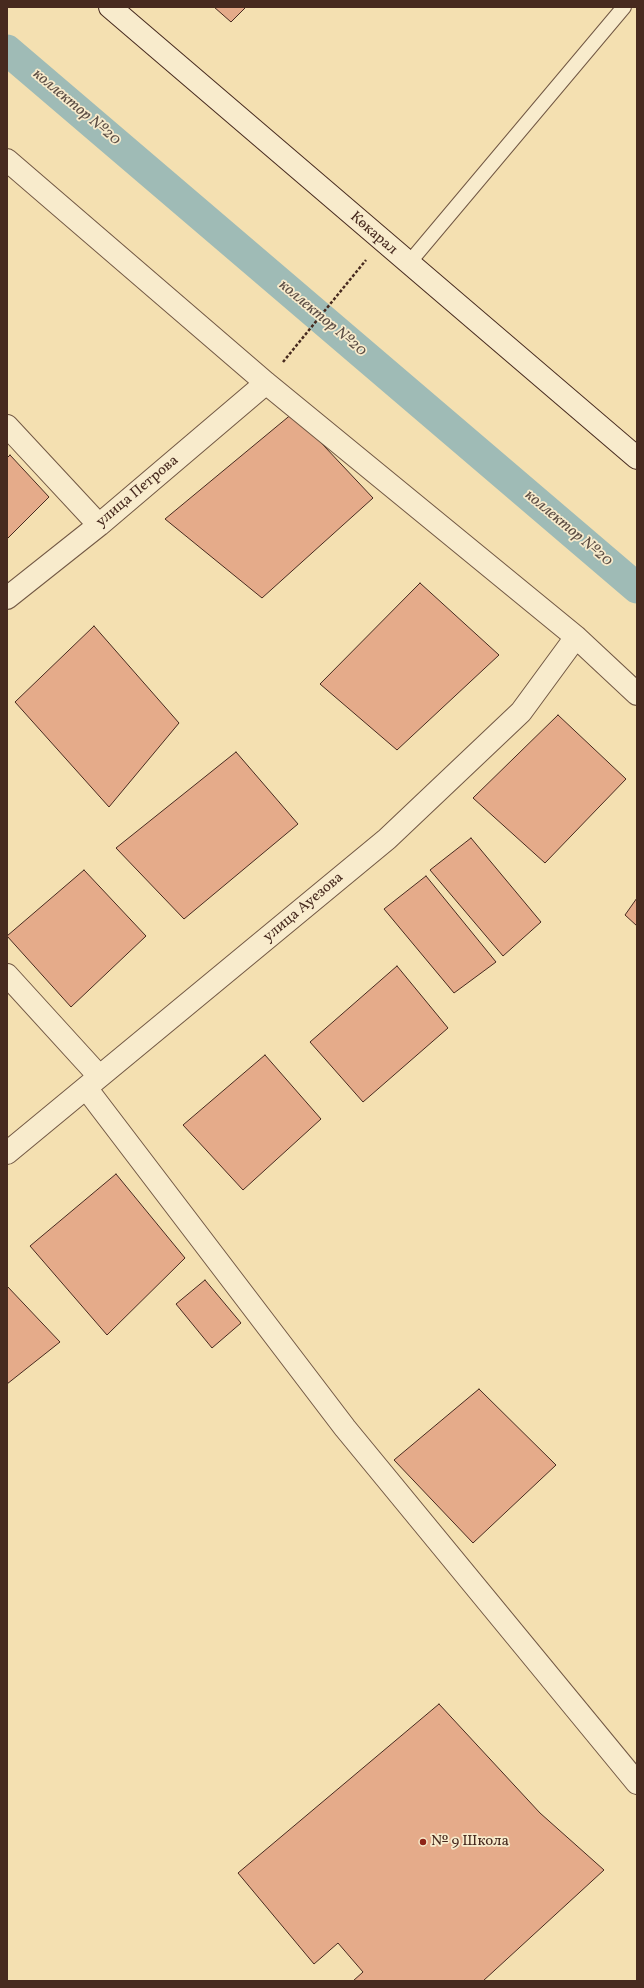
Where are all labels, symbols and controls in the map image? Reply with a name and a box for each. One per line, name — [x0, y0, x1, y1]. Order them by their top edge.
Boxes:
water label: коллектор №20 — [28, 65, 124, 151]
street label: Көкарал — [346, 209, 400, 259]
water label: коллектор №20 — [274, 276, 370, 362]
street label: улица Петрова — [93, 452, 183, 532]
water label: коллектор №20 — [520, 486, 616, 572]
street label: улица Ауезова — [260, 869, 348, 947]
place label: № 9 Школа — [431, 1833, 509, 1851]
marker: № 9 Школа — [418, 1837, 428, 1847]

